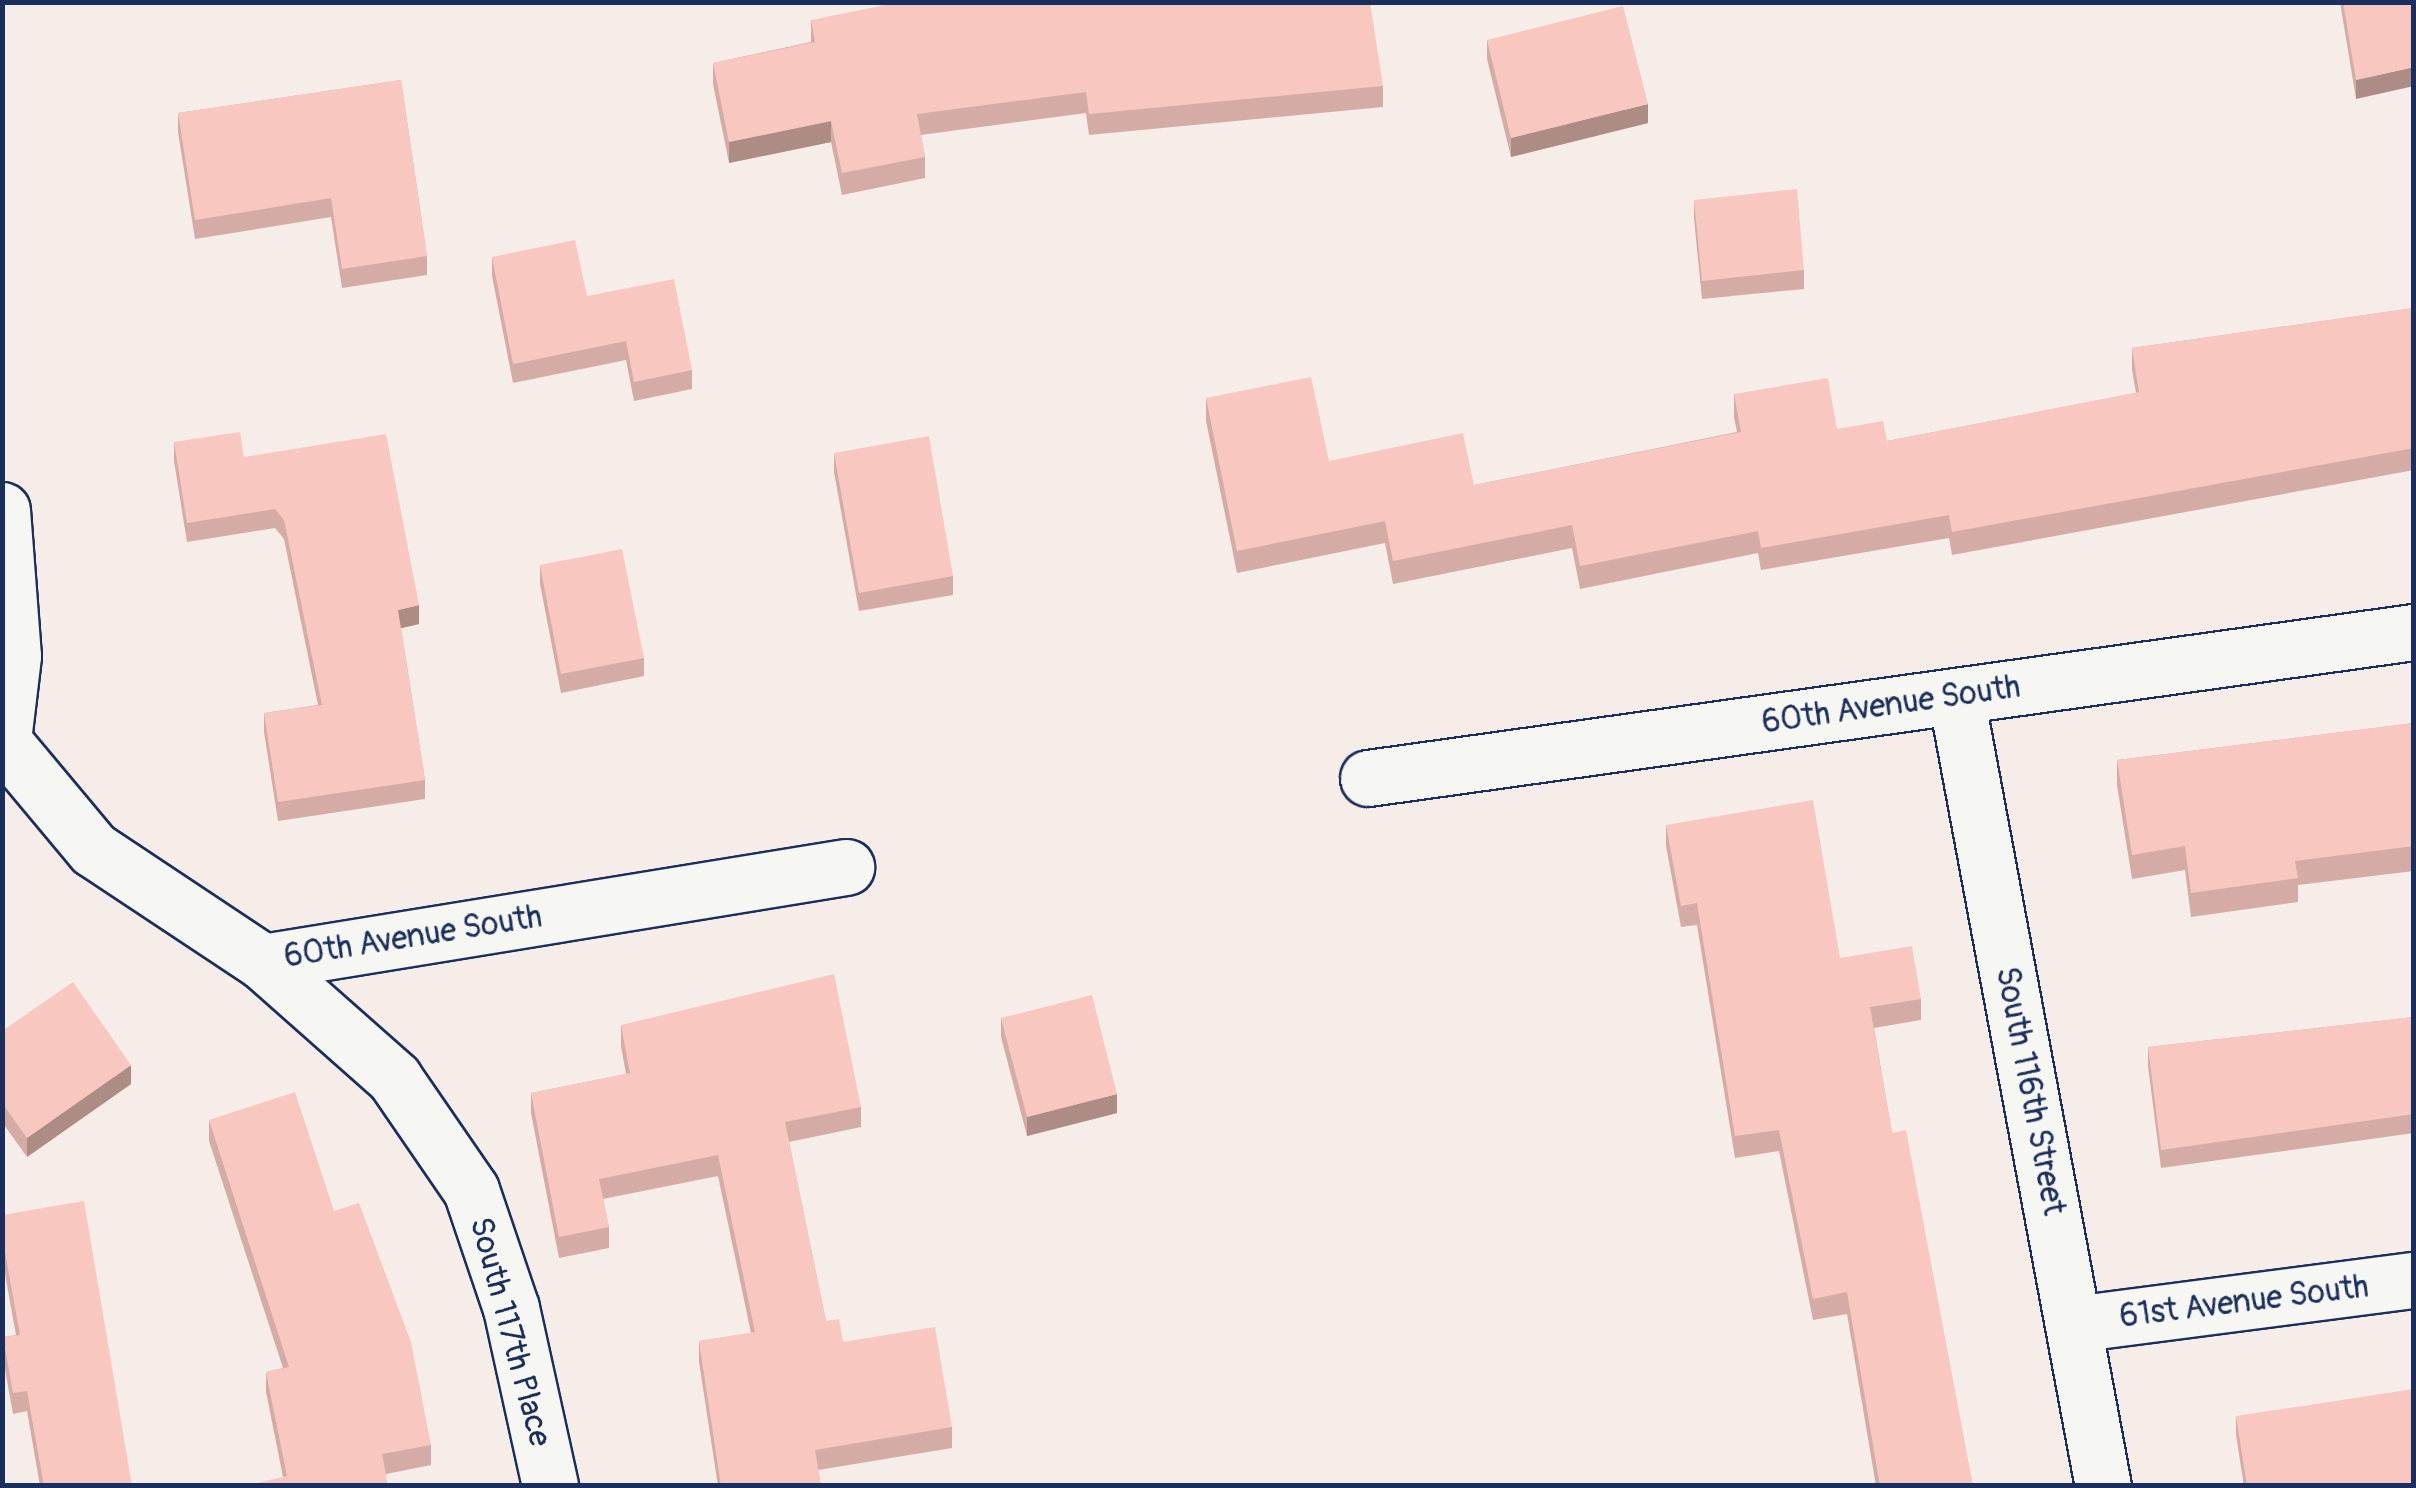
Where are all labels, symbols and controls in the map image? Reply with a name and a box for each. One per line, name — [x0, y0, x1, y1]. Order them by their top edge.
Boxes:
street label: 60th Avenue South — [1759, 668, 2023, 742]
street label: 60th Avenue South — [281, 898, 545, 976]
street label: South 116th Street — [1987, 964, 2073, 1218]
street label: South 117th Place — [461, 1213, 559, 1451]
street label: 61st Avenue South — [2117, 1268, 2371, 1336]

